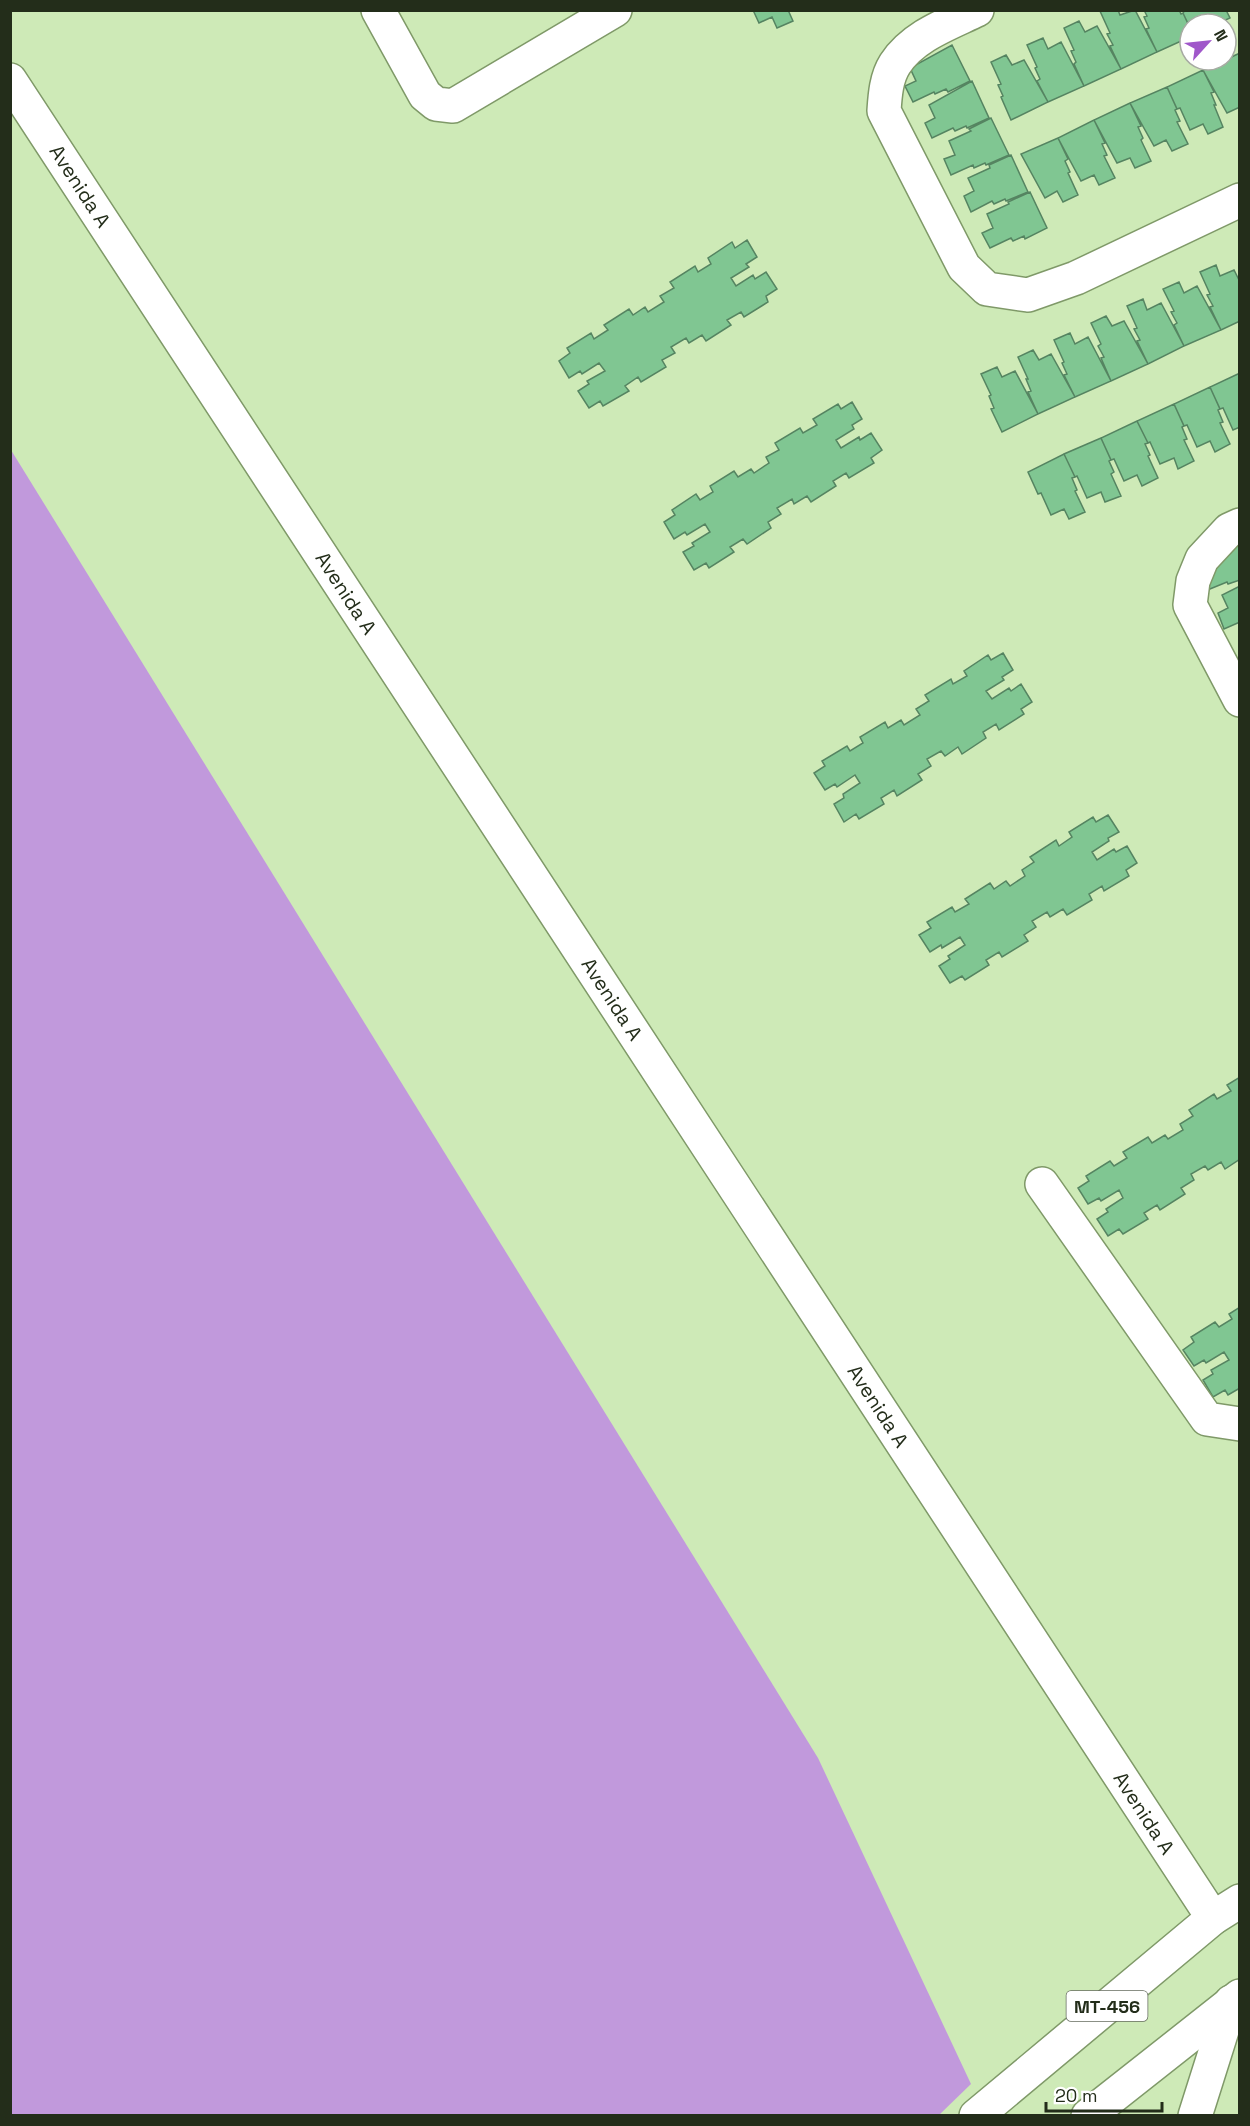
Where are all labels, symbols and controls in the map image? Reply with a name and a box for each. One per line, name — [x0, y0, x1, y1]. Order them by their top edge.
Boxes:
north arrow — [1178, 12, 1238, 72]
text: N — [1209, 26, 1233, 45]
street label: Avenida A — [44, 140, 117, 233]
street label: Avenida A — [310, 547, 383, 640]
street label: Avenida A — [576, 953, 649, 1046]
street label: Avenida A — [842, 1360, 915, 1453]
street label: Avenida A — [1108, 1767, 1181, 1860]
road number: MT-456 — [1066, 1991, 1148, 2021]
scale bar — [1046, 2075, 1162, 2113]
text: 20 m — [1055, 2084, 1098, 2107]

